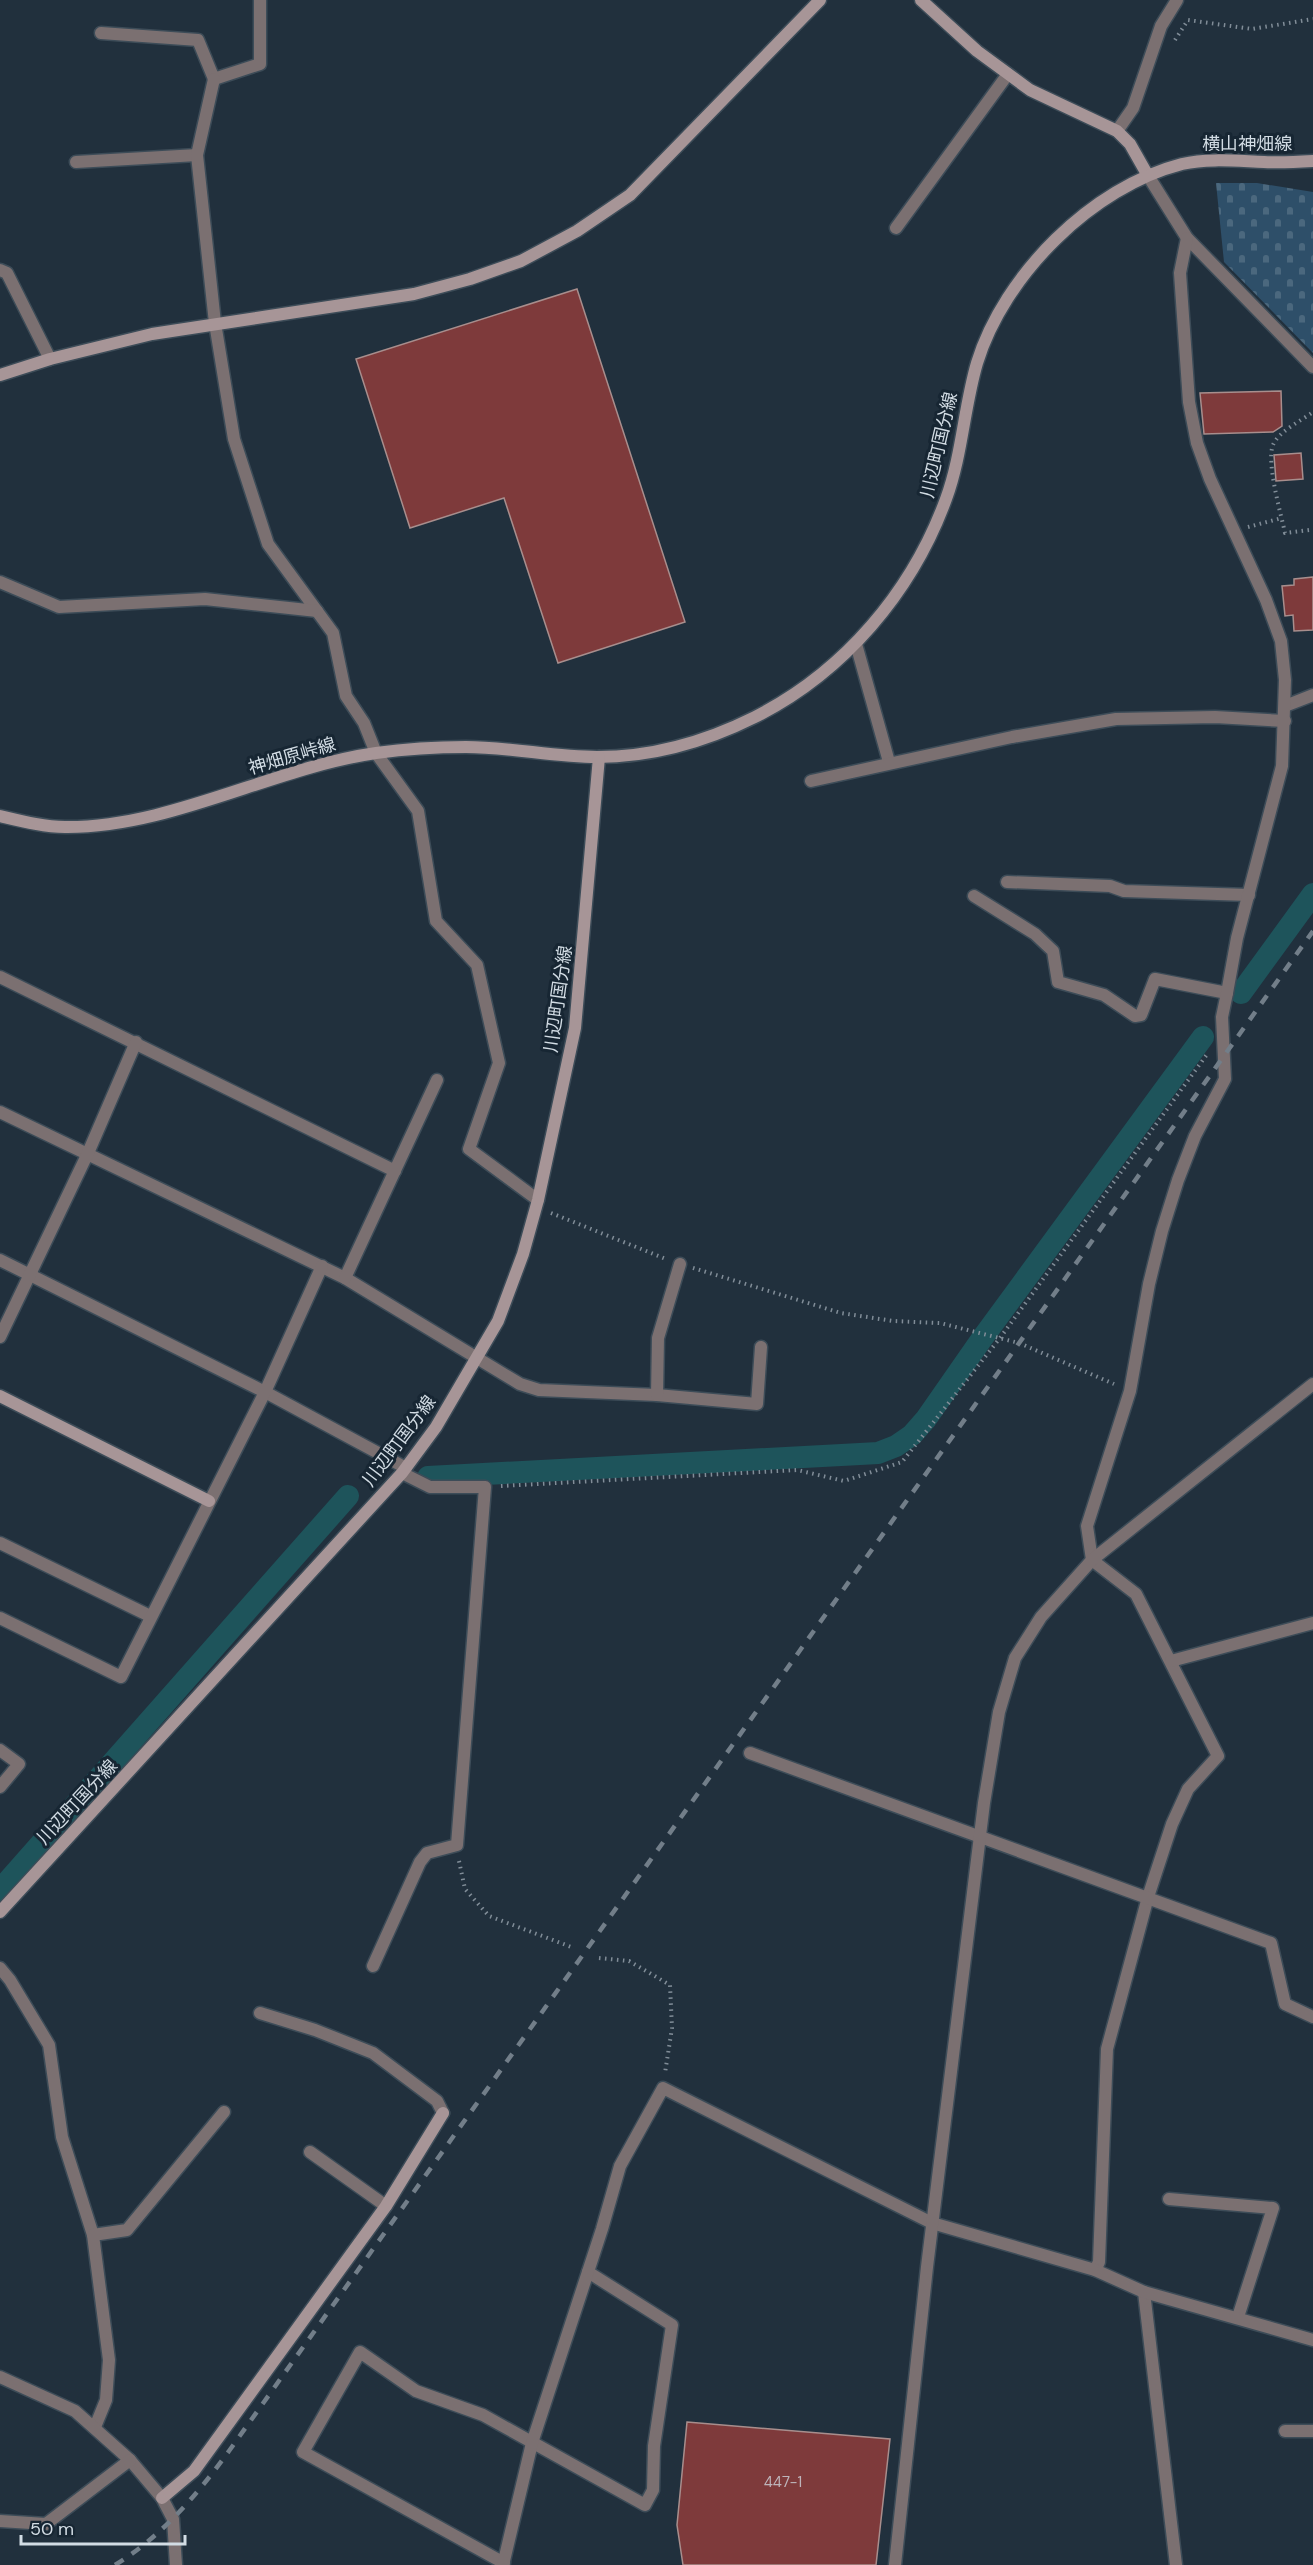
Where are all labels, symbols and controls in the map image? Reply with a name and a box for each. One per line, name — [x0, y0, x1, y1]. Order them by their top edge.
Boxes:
street label: 横山神畑線 — [1202, 132, 1292, 156]
street label: 川辺町国分線 — [915, 390, 963, 500]
street label: 神畑原峠線 — [245, 732, 339, 780]
street label: 川辺町国分線 — [539, 944, 577, 1054]
street label: 川辺町国分線 — [357, 1391, 441, 1491]
street label: 川辺町国分線 — [31, 1754, 123, 1850]
house number: 447-1 — [764, 2472, 802, 2492]
scale bar — [21, 2508, 184, 2546]
text: 50 m — [30, 2517, 74, 2541]

